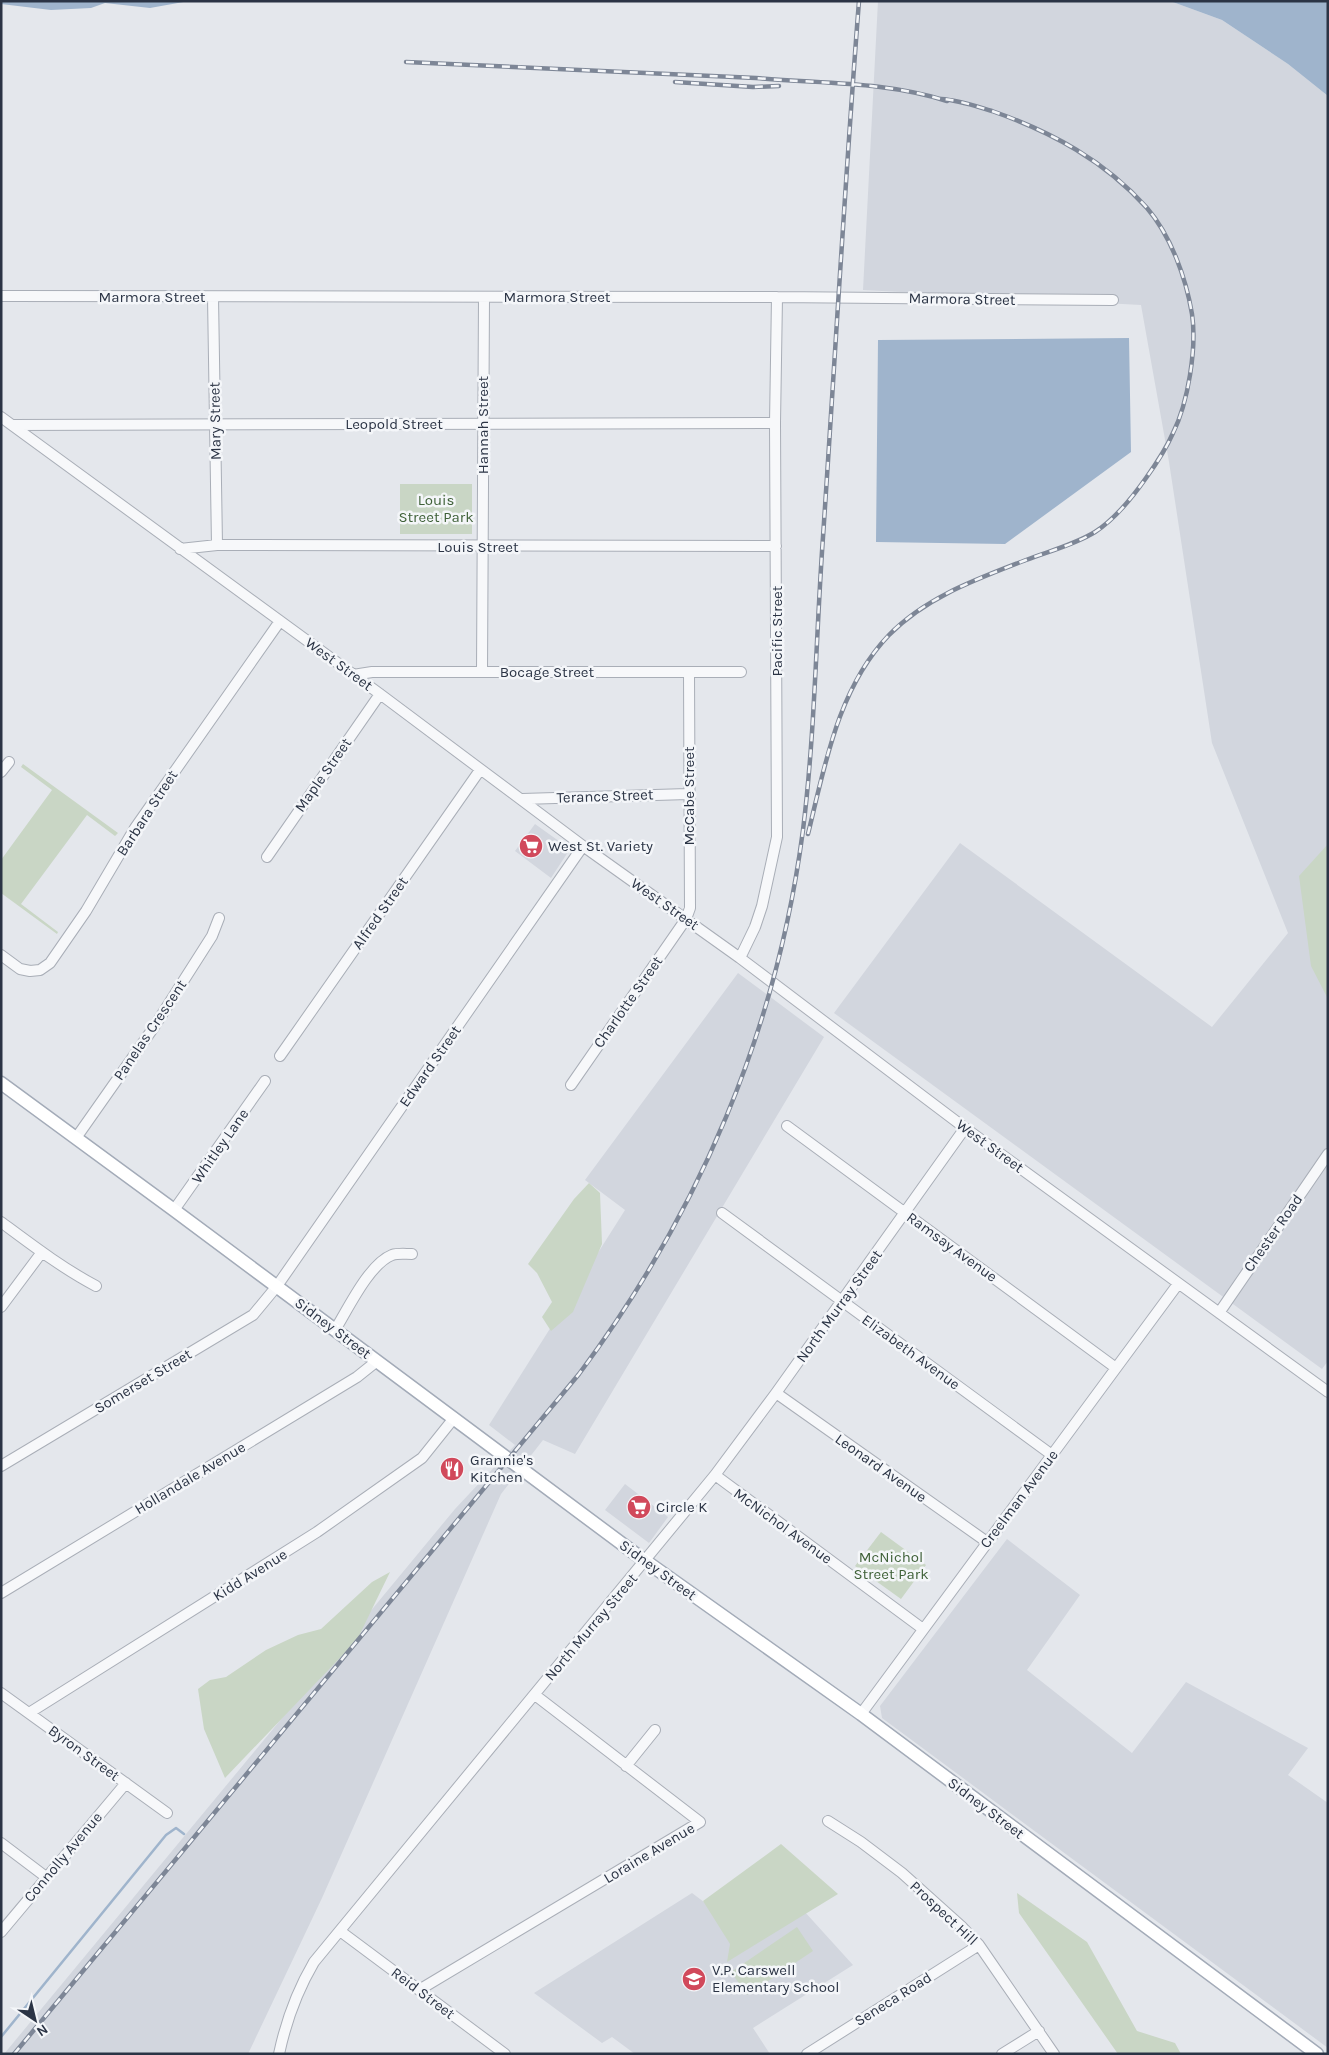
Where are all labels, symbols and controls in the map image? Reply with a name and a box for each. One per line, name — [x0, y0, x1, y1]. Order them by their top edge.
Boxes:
street label: Marmora Street — [98, 288, 206, 306]
street label: Marmora Street — [503, 288, 611, 306]
street label: Marmora Street — [908, 289, 1016, 309]
street label: Hannah Street — [474, 375, 492, 474]
street label: Mary Street — [205, 381, 225, 460]
street label: Leopold Street — [345, 415, 443, 433]
park label: Louis Street Park — [398, 491, 474, 526]
street label: Louis Street — [437, 538, 519, 556]
street label: Pacific Street — [768, 585, 786, 676]
street label: West Street — [302, 634, 376, 695]
street label: Bocage Street — [500, 663, 595, 681]
street label: Maple Street — [291, 734, 355, 816]
street label: McCabe Street — [680, 746, 698, 846]
street label: Barbara Street — [113, 766, 182, 859]
street label: Terance Street — [556, 785, 654, 807]
supermarket icon: West St. Variety — [518, 833, 544, 859]
place label: West St. Variety — [548, 837, 653, 855]
street label: Alfred Street — [348, 873, 412, 953]
street label: West Street — [628, 874, 703, 934]
street label: Charlotte Street — [590, 952, 667, 1051]
street label: Panelas Crescent — [110, 976, 191, 1084]
street label: Edward Street — [395, 1021, 465, 1110]
street label: Whitley Lane — [188, 1105, 252, 1187]
street label: West Street — [953, 1116, 1027, 1177]
street label: Chester Road — [1240, 1191, 1306, 1275]
street label: Ramsay Avenue — [903, 1208, 1001, 1286]
street label: North Murray Street — [792, 1246, 886, 1366]
street label: Sidney Street — [291, 1293, 375, 1363]
street label: Elizabeth Avenue — [859, 1310, 963, 1394]
street label: Somerset Street — [91, 1345, 195, 1417]
street label: Leonard Avenue — [832, 1430, 930, 1506]
street label: Hollandale Avenue — [131, 1438, 249, 1518]
street label: Creelman Avenue — [976, 1446, 1062, 1552]
place label: Grannie's Kitchen — [470, 1451, 534, 1486]
restaurant icon: Grannie's Kitchen — [439, 1456, 465, 1482]
street label: McNichol Avenue — [730, 1484, 836, 1568]
supermarket icon: Circle K — [626, 1494, 652, 1520]
place label: Circle K — [656, 1498, 707, 1516]
street label: Sidney Street — [616, 1536, 700, 1604]
street label: Kidd Avenue — [209, 1545, 291, 1605]
park label: McNichol Street Park — [853, 1548, 929, 1583]
street label: North Murray Street — [541, 1569, 641, 1684]
street label: Byron Street — [45, 1721, 123, 1785]
street label: Sidney Street — [944, 1773, 1028, 1843]
street label: Connolly Avenue — [20, 1808, 106, 1906]
street label: Loraine Avenue — [600, 1819, 698, 1887]
street label: Prospect Hill — [906, 1877, 982, 1949]
place label: V.P. Carswell Elementary School — [712, 1961, 839, 1996]
street label: Reid Street — [388, 1963, 459, 2023]
school or university icon: V.P. Carswell Elementary School — [681, 1966, 707, 1992]
street label: Seneca Road — [851, 1968, 935, 2030]
north arrow — [10, 1995, 60, 2045]
text: N — [33, 2020, 51, 2040]

